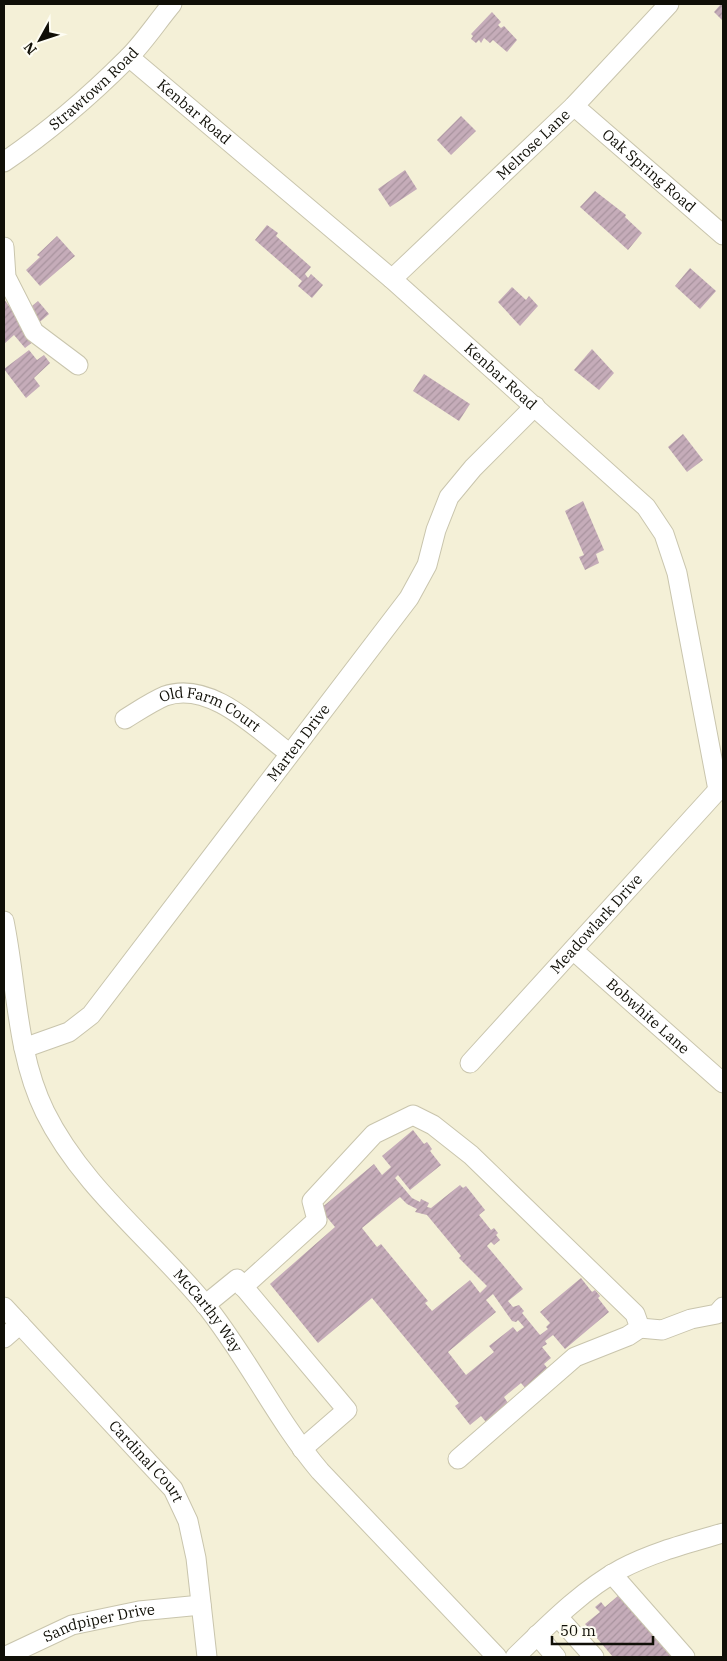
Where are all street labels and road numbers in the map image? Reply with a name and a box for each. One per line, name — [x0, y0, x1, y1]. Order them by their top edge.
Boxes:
street label: Strawtown Road — [45, 43, 142, 134]
street label: Kenbar Road — [153, 75, 235, 148]
street label: Melrose Lane — [492, 105, 574, 184]
street label: Oak Spring Road — [598, 125, 700, 216]
street label: Kenbar Road — [461, 339, 541, 414]
street label: Old Farm Court — [156, 683, 265, 736]
street label: Marten Drive — [263, 700, 334, 785]
street label: Meadowlark Drive — [546, 870, 646, 977]
street label: Bobwhite Lane — [603, 974, 694, 1058]
street label: McCarthy Way — [170, 1265, 247, 1356]
street label: Cardinal Court — [105, 1416, 188, 1505]
street label: Sandpiper Drive — [40, 1600, 156, 1646]

